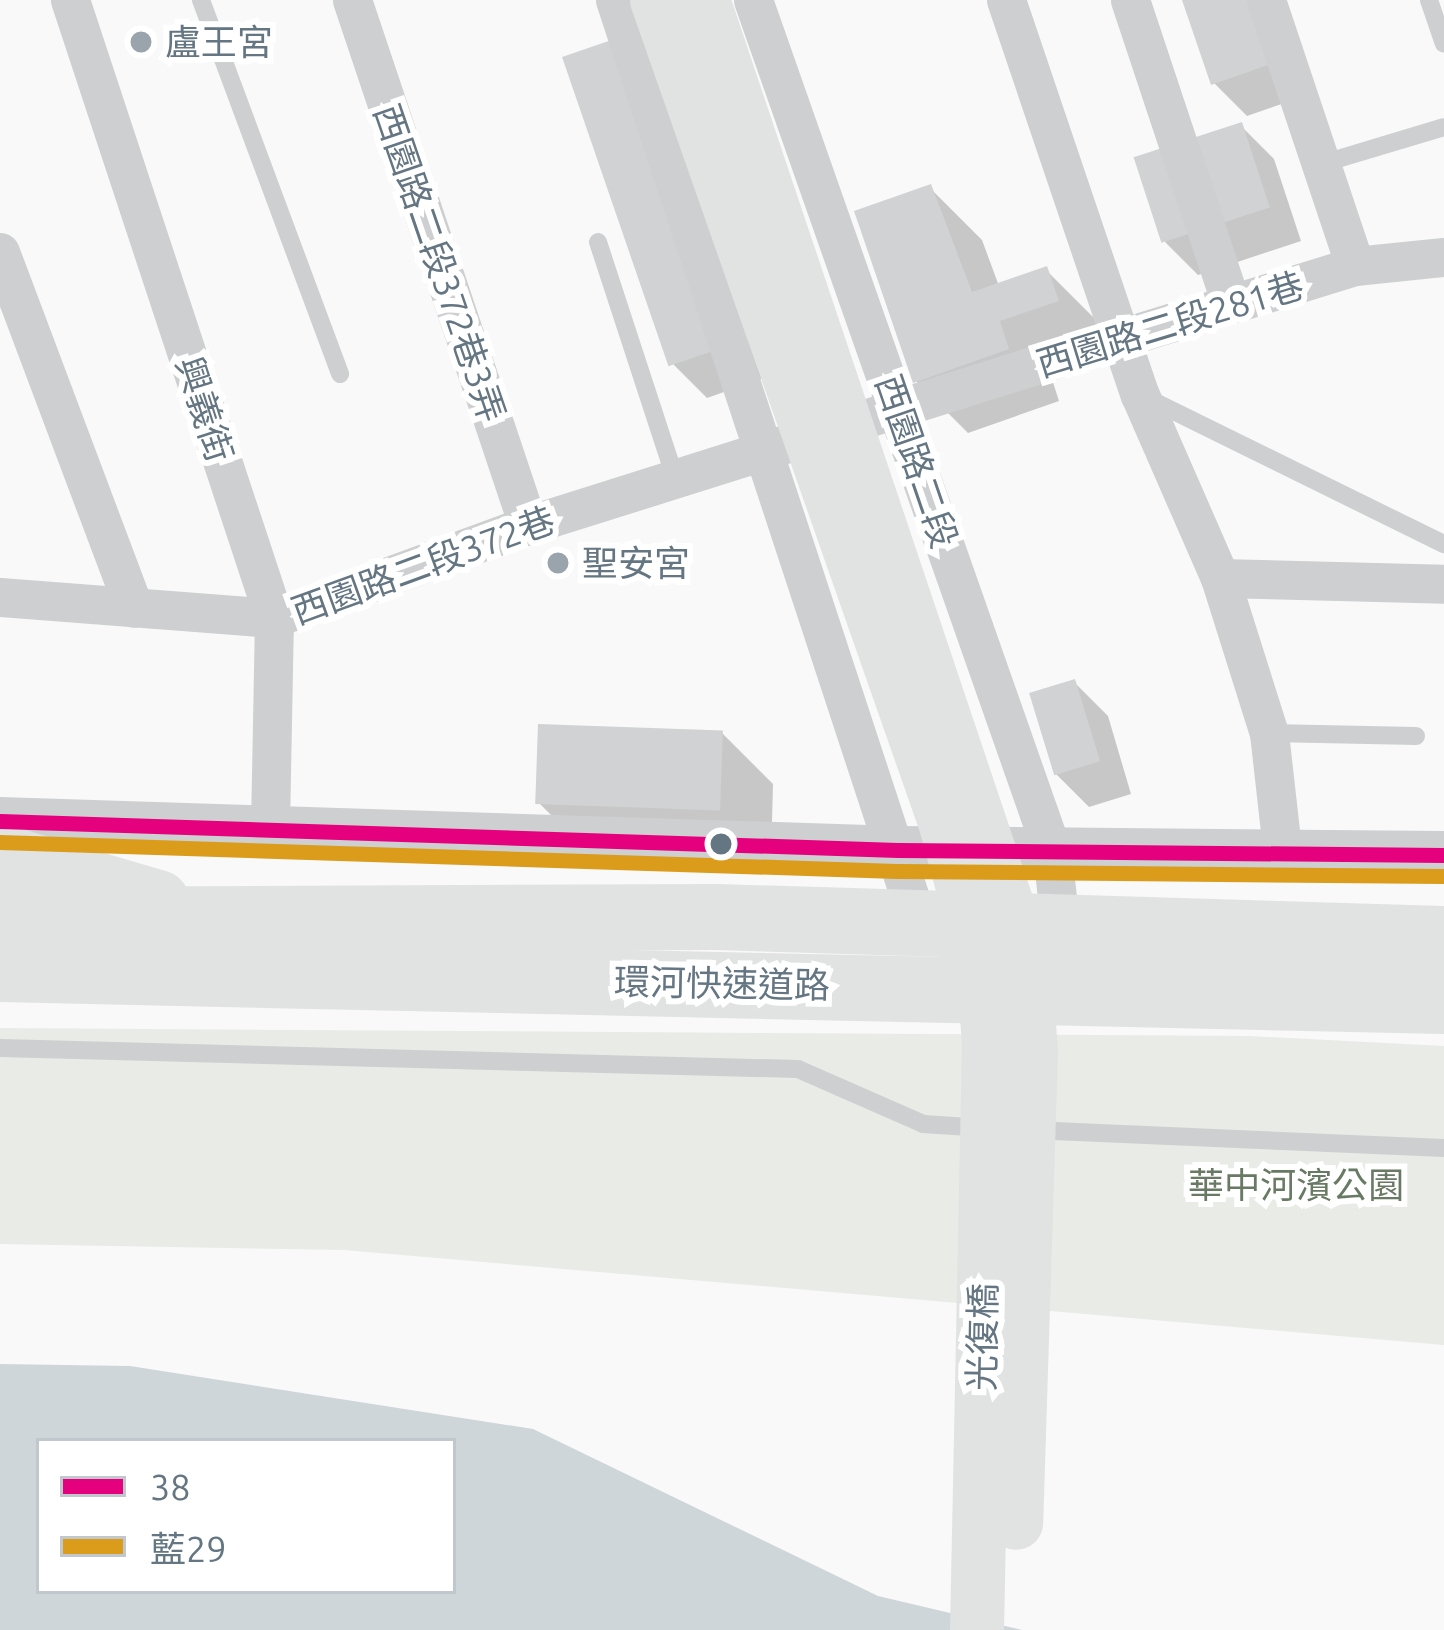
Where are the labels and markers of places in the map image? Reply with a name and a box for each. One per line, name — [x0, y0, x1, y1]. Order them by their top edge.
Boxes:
place label: 盧王宮 — [165, 20, 273, 64]
marker: 盧王宮 — [128, 29, 154, 55]
place label: 聖安宮 — [582, 541, 690, 585]
marker: 聖安宮 — [545, 550, 571, 576]
unlabelled marker — [710, 833, 732, 855]

